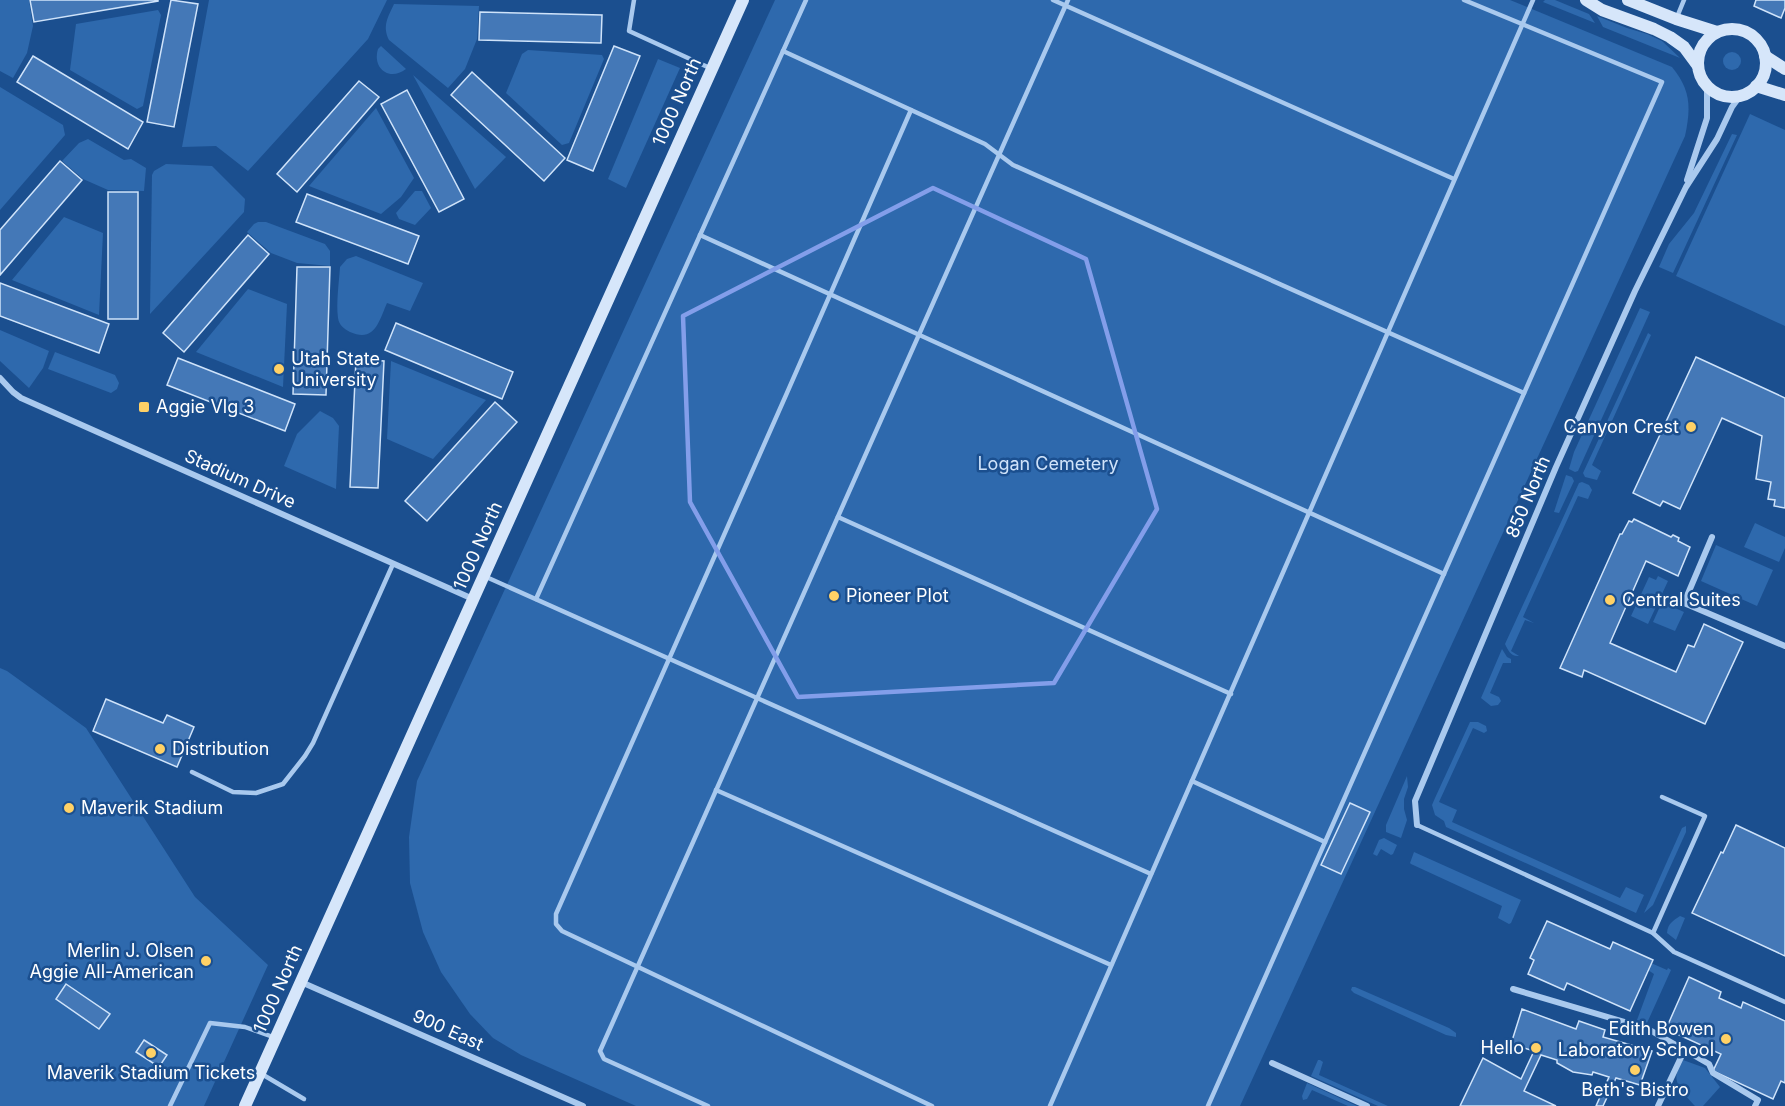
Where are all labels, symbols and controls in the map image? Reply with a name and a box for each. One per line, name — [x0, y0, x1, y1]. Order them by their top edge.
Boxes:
street label: 1000 North — [648, 54, 705, 149]
place label: Utah State University — [291, 348, 380, 390]
marker: Utah State University — [272, 362, 286, 376]
place label: Aggie Vlg 3 — [156, 396, 254, 417]
marker: Aggie Vlg 3 — [137, 400, 151, 414]
place label: Canyon Crest — [1564, 416, 1679, 437]
marker: Canyon Crest — [1684, 420, 1698, 434]
street label: Stadium Drive — [182, 445, 299, 512]
park label: Logan Cemetery — [977, 453, 1119, 474]
street label: 850 North — [1501, 453, 1554, 541]
street label: 1000 North — [449, 498, 506, 593]
place label: Pioneer Plot — [846, 585, 949, 606]
marker: Pioneer Plot — [827, 589, 841, 603]
place label: Central Suites — [1622, 589, 1741, 610]
marker: Central Suites — [1603, 593, 1617, 607]
place label: Distribution — [172, 738, 270, 759]
marker: Distribution — [153, 742, 167, 756]
place label: Maverik Stadium — [81, 797, 223, 818]
marker: Maverik Stadium — [62, 801, 76, 815]
place label: Merlin J. Olsen Aggie All-American — [29, 940, 194, 982]
street label: 1000 North — [249, 941, 306, 1036]
marker: Merlin J. Olsen Aggie All-American — [199, 954, 213, 968]
street label: 900 East — [410, 1005, 487, 1054]
place label: Edith Bowen Laboratory School — [1558, 1018, 1714, 1060]
marker: Edith Bowen Laboratory School — [1719, 1032, 1733, 1046]
place label: Hello — [1481, 1037, 1524, 1058]
marker: Hello — [1529, 1041, 1543, 1055]
marker: Maverik Stadium Tickets — [144, 1046, 158, 1060]
place label: Maverik Stadium Tickets — [47, 1062, 255, 1083]
marker: Beth's Bistro — [1628, 1063, 1642, 1077]
place label: Beth's Bistro — [1581, 1079, 1689, 1100]

